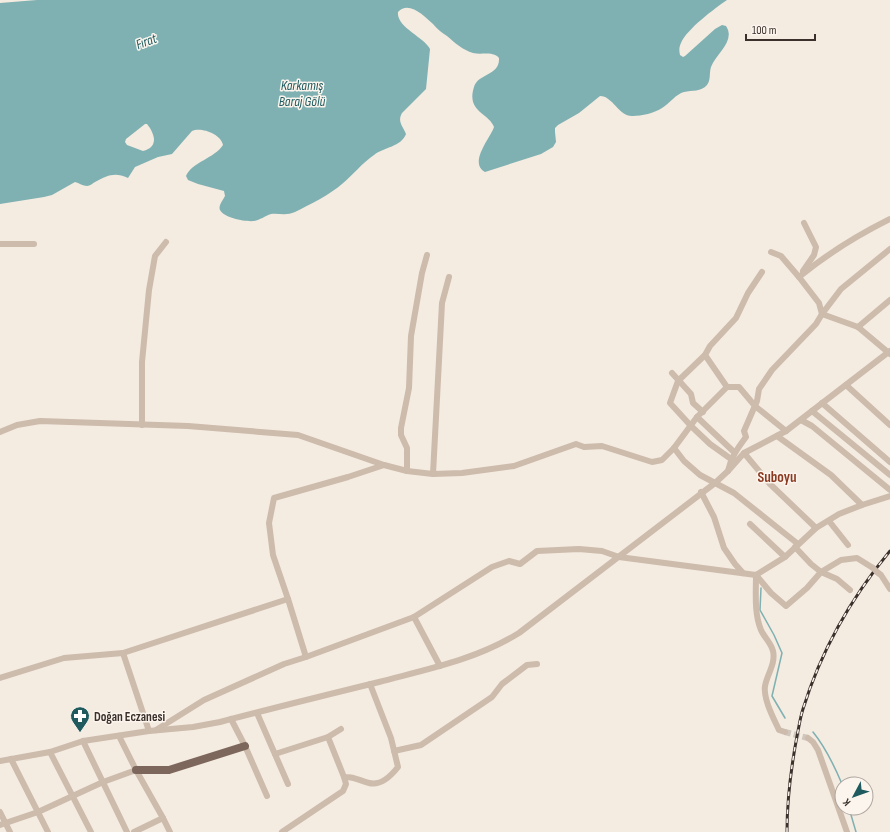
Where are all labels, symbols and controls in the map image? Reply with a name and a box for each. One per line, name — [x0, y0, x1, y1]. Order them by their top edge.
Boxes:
scale bar — [746, 16, 815, 42]
text: 100 m — [752, 23, 777, 38]
water label: Fırat — [133, 29, 160, 53]
water label: Karkamış Baraj Gölü — [279, 77, 326, 110]
district label: Suboyu — [757, 468, 797, 487]
pharmacy icon: Doğan Eczanesi — [69, 705, 91, 733]
place label: Doğan Eczanesi — [94, 709, 165, 725]
north arrow — [834, 776, 874, 816]
text: K — [840, 795, 854, 809]

